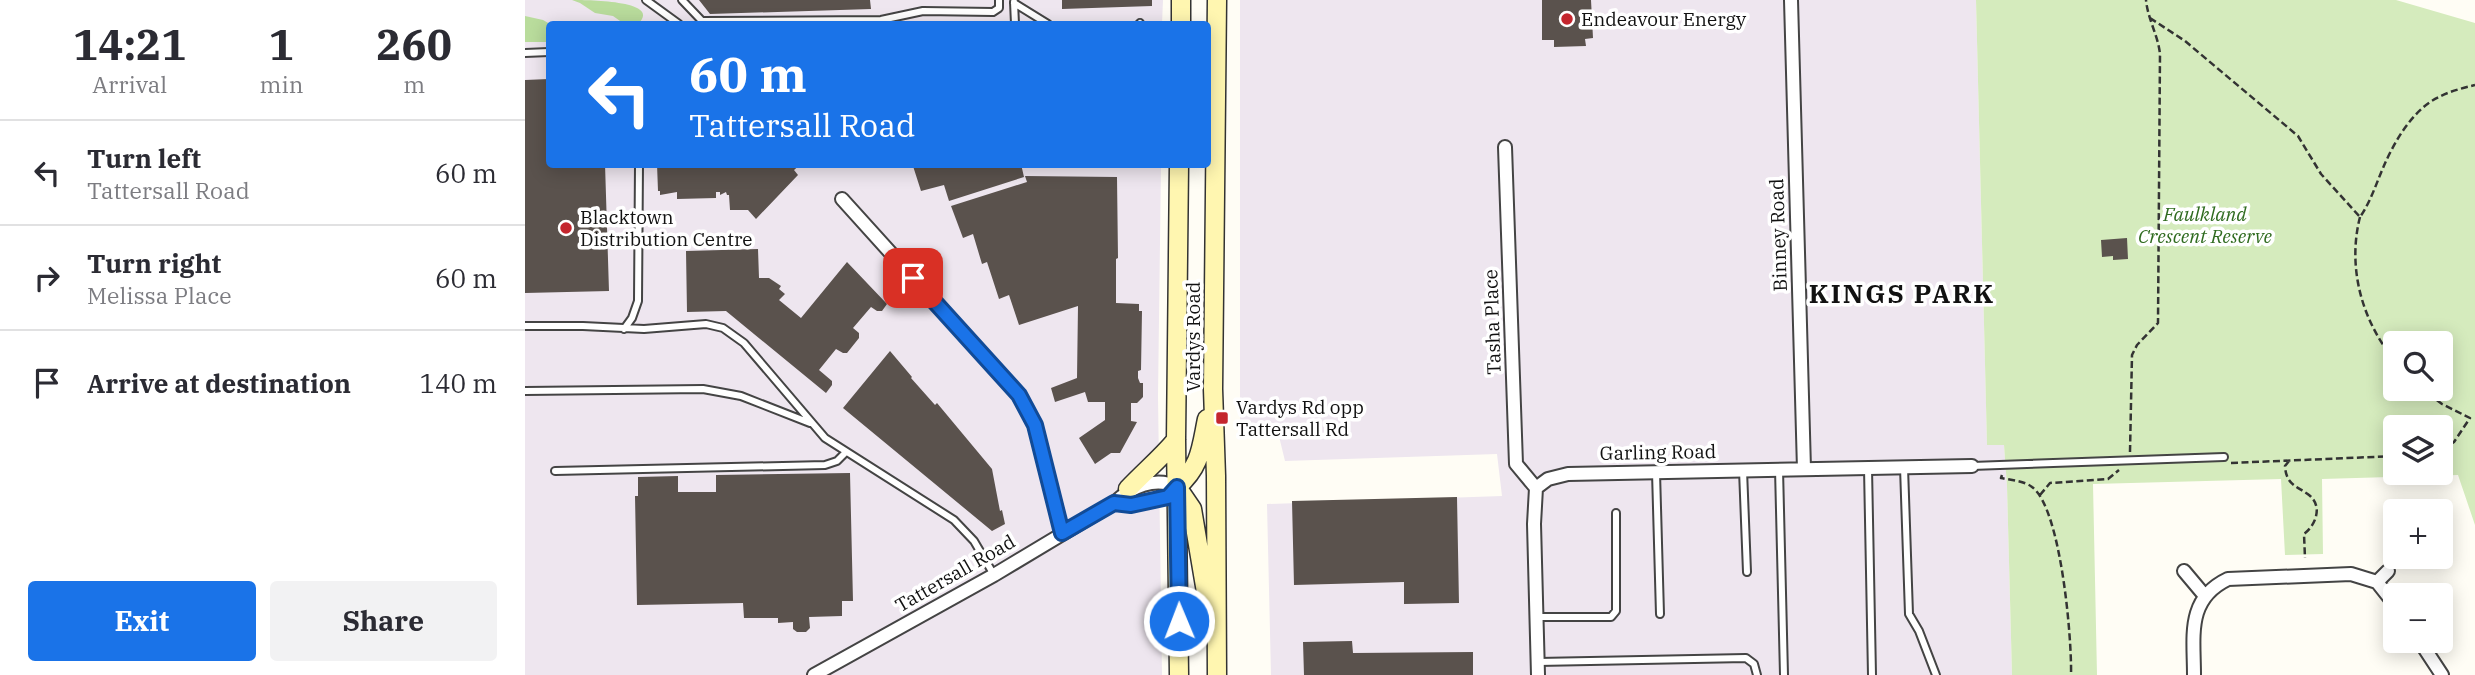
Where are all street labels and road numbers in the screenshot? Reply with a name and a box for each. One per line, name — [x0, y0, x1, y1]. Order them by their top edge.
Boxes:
street label: Binney Road — [1764, 178, 1792, 292]
street label: Tasha Place — [1478, 269, 1506, 375]
street label: Vardys Road — [1181, 282, 1205, 392]
street label: Garling Road — [1600, 439, 1716, 465]
street label: Tattersall Road — [891, 529, 1019, 617]

